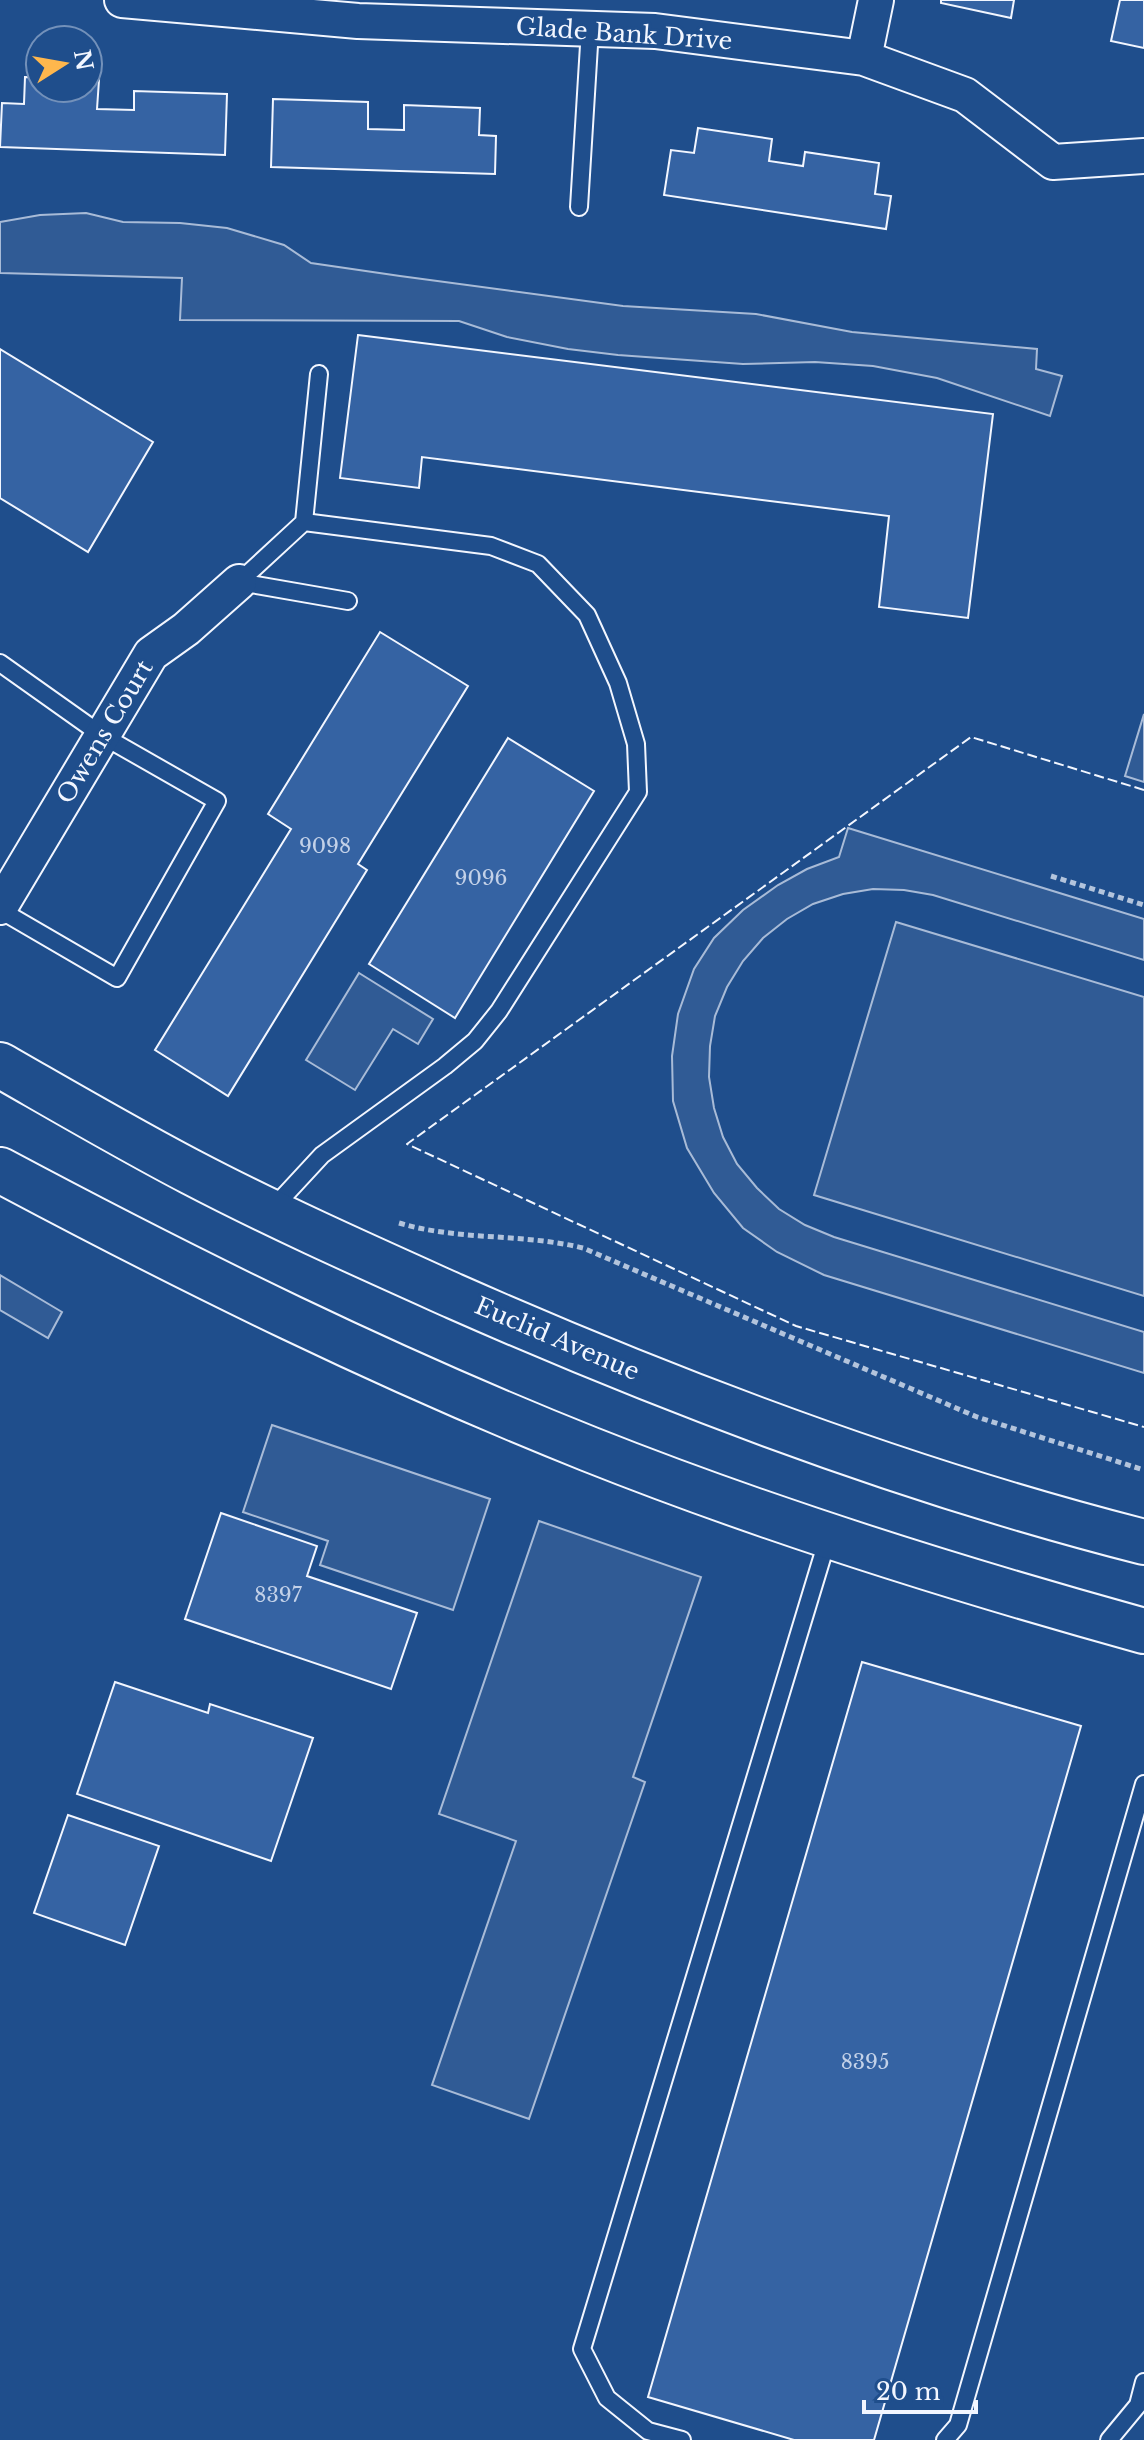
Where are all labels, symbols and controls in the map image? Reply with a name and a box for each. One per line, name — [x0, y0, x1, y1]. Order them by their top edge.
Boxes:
street label: Glade Bank Drive — [515, 11, 733, 56]
north arrow — [24, 24, 104, 104]
text: N — [68, 48, 98, 73]
street label: Owens Court — [50, 655, 159, 809]
house number: 9098 — [299, 834, 351, 858]
house number: 9096 — [455, 866, 507, 890]
street label: Euclid Avenue — [471, 1291, 644, 1386]
house number: 8397 — [254, 1583, 303, 1607]
house number: 8395 — [841, 2050, 889, 2074]
scale bar — [864, 2364, 976, 2414]
text: 20 m — [876, 2377, 941, 2406]

